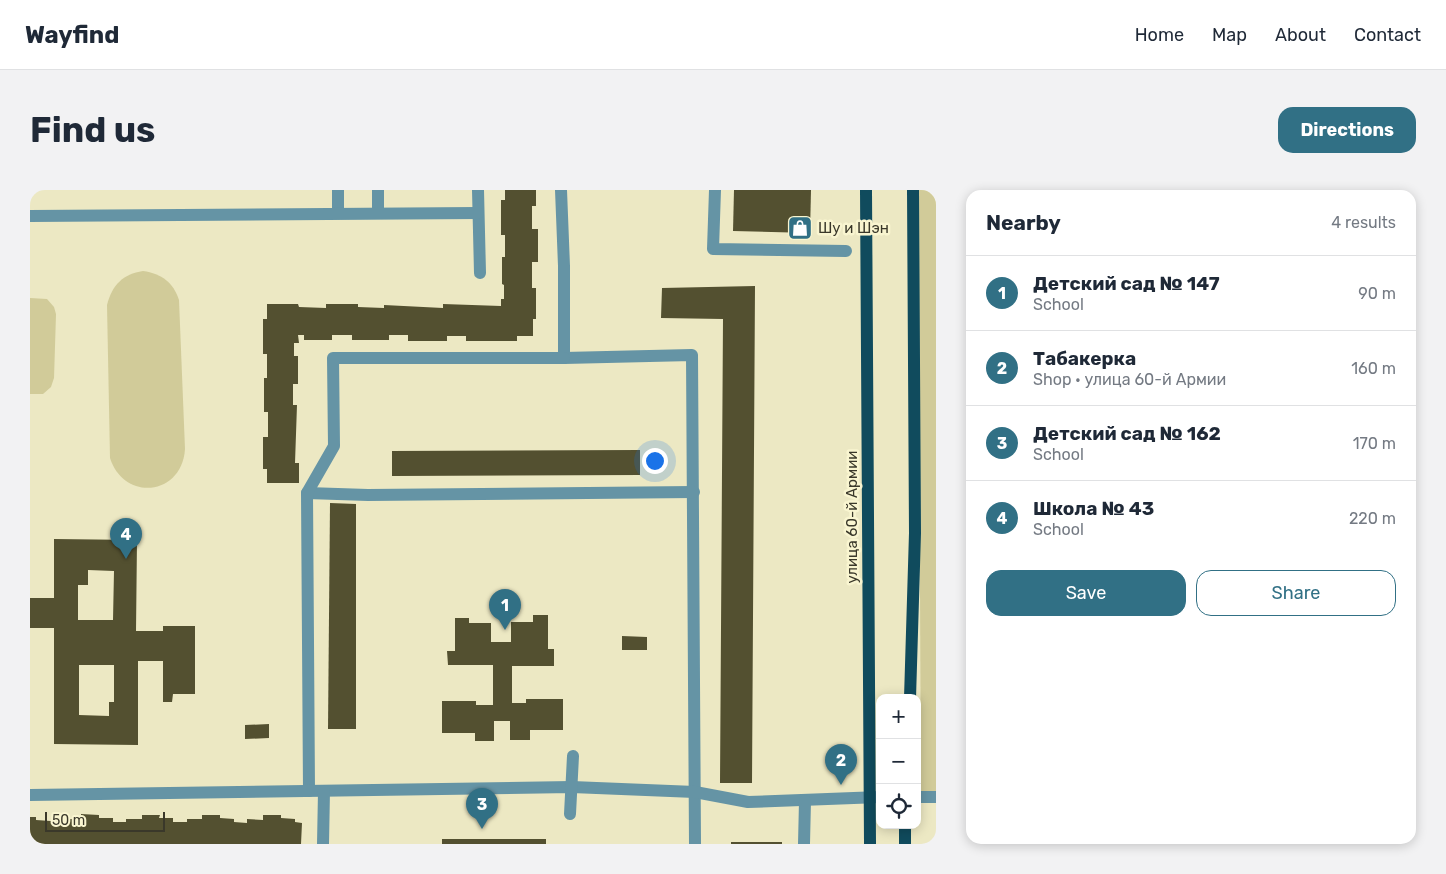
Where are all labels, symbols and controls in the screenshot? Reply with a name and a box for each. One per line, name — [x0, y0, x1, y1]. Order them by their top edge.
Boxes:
text: Wayfind — [25, 21, 119, 49]
text: Home — [1135, 24, 1184, 46]
text: Map — [1212, 24, 1247, 46]
text: About — [1275, 24, 1326, 46]
text: Contact — [1354, 24, 1421, 46]
button: Directions — [1278, 107, 1416, 153]
text: Find us — [30, 109, 155, 151]
text: Nearby — [986, 210, 1061, 235]
text: 4 results — [1331, 213, 1396, 232]
shop icon: Шу и Шэн — [787, 215, 813, 241]
place label: Шу и Шэн — [818, 219, 889, 237]
text: Детский сад № 147 — [1033, 272, 1220, 295]
text: 1 — [998, 284, 1006, 303]
text: 90 m — [1358, 284, 1396, 303]
text: School — [1033, 295, 1084, 314]
text: Табакерка — [1033, 347, 1136, 370]
text: 2 — [997, 359, 1007, 378]
text: 160 m — [1351, 359, 1396, 378]
text: Shop · улица 60-й Армии — [1033, 370, 1226, 389]
text: Детский сад № 162 — [1033, 422, 1221, 445]
text: 3 — [997, 434, 1007, 453]
text: 170 m — [1353, 434, 1396, 453]
text: School — [1033, 445, 1084, 464]
your location — [642, 448, 668, 474]
street label: улица 60-й Армии — [843, 451, 861, 583]
text: Школа № 43 — [1033, 497, 1154, 520]
text: 4 — [997, 509, 1007, 528]
text: 220 m — [1349, 509, 1396, 528]
pin: 4 — [110, 518, 142, 559]
text: School — [1033, 520, 1084, 539]
button: Save — [986, 570, 1186, 616]
button: Share — [1196, 570, 1396, 616]
pin: 1 — [489, 589, 521, 630]
map controls — [876, 694, 921, 829]
button: + — [876, 694, 921, 739]
button: − — [876, 739, 921, 784]
pin: 2 — [825, 744, 857, 785]
button: locate — [876, 784, 921, 829]
pin: 3 — [466, 788, 498, 829]
scale bar — [45, 809, 165, 832]
text: 50 m — [52, 812, 85, 829]

